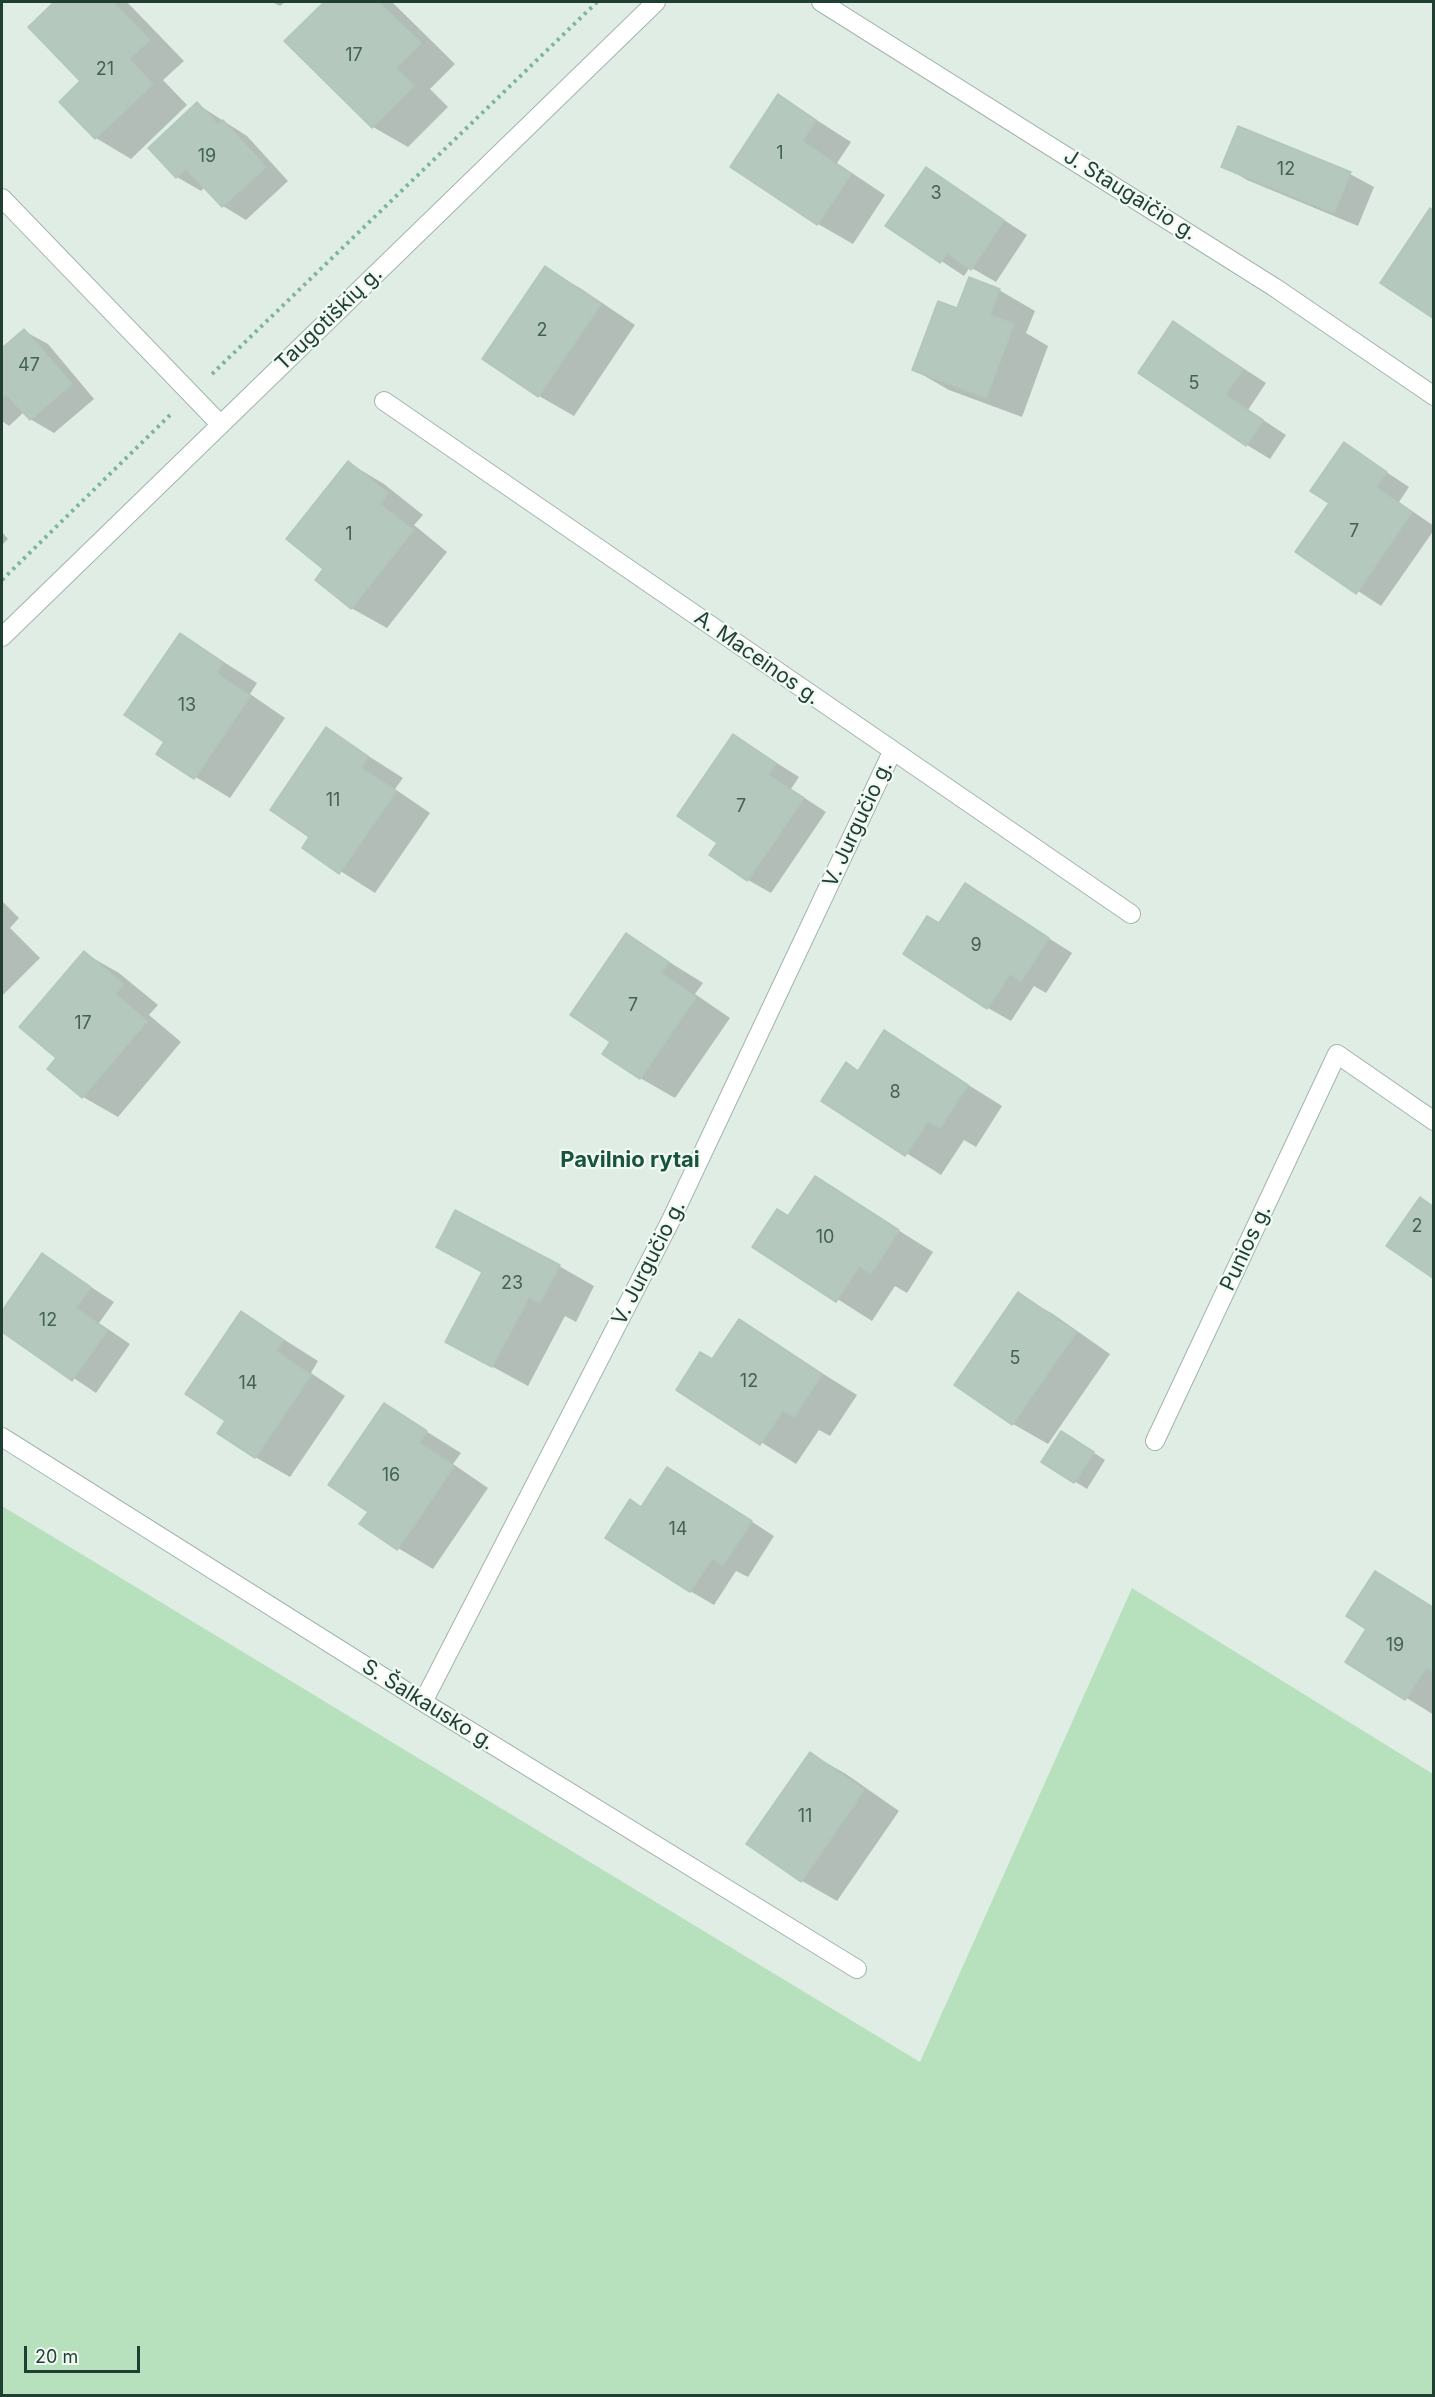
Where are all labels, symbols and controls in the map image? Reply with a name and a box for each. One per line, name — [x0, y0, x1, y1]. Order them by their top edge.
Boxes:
house number: 17 — [345, 45, 363, 67]
house number: 21 — [96, 59, 114, 81]
house number: 1 — [776, 143, 784, 165]
street label: J. Staugaičio g. — [1059, 144, 1201, 246]
house number: 19 — [198, 146, 216, 168]
house number: 12 — [1277, 159, 1295, 181]
house number: 3 — [930, 183, 942, 205]
street label: Taugotiškių g. — [270, 262, 388, 376]
house number: 2 — [537, 320, 547, 342]
house number: 47 — [18, 355, 40, 377]
house number: 5 — [1189, 373, 1199, 395]
house number: 7 — [1349, 521, 1359, 543]
house number: 1 — [345, 524, 353, 546]
street label: A. Maceinos g. — [689, 605, 825, 711]
house number: 13 — [178, 695, 196, 717]
street label: V. Jurgučio g. — [818, 757, 898, 891]
house number: 11 — [326, 790, 340, 812]
house number: 7 — [736, 796, 746, 818]
house number: 9 — [970, 935, 982, 957]
house number: 7 — [628, 995, 638, 1017]
house number: 17 — [74, 1013, 92, 1035]
house number: 8 — [889, 1082, 901, 1104]
district label: Pavilnio rytai — [560, 1147, 700, 1173]
street label: V. Jurgučio g. — [607, 1197, 691, 1329]
street label: Punios g. — [1215, 1201, 1277, 1295]
house number: 2 — [1412, 1216, 1422, 1238]
house number: 10 — [816, 1227, 834, 1249]
house number: 23 — [501, 1273, 523, 1295]
house number: 12 — [39, 1310, 57, 1332]
house number: 5 — [1010, 1348, 1020, 1370]
house number: 12 — [740, 1371, 758, 1393]
house number: 14 — [239, 1373, 257, 1395]
house number: 16 — [382, 1465, 400, 1487]
house number: 14 — [669, 1519, 687, 1541]
house number: 19 — [1386, 1635, 1404, 1657]
street label: S. Šalkausko g. — [357, 1654, 499, 1756]
house number: 11 — [798, 1806, 812, 1828]
scale bar — [27, 2334, 142, 2372]
text: 20 m — [35, 2346, 78, 2367]

